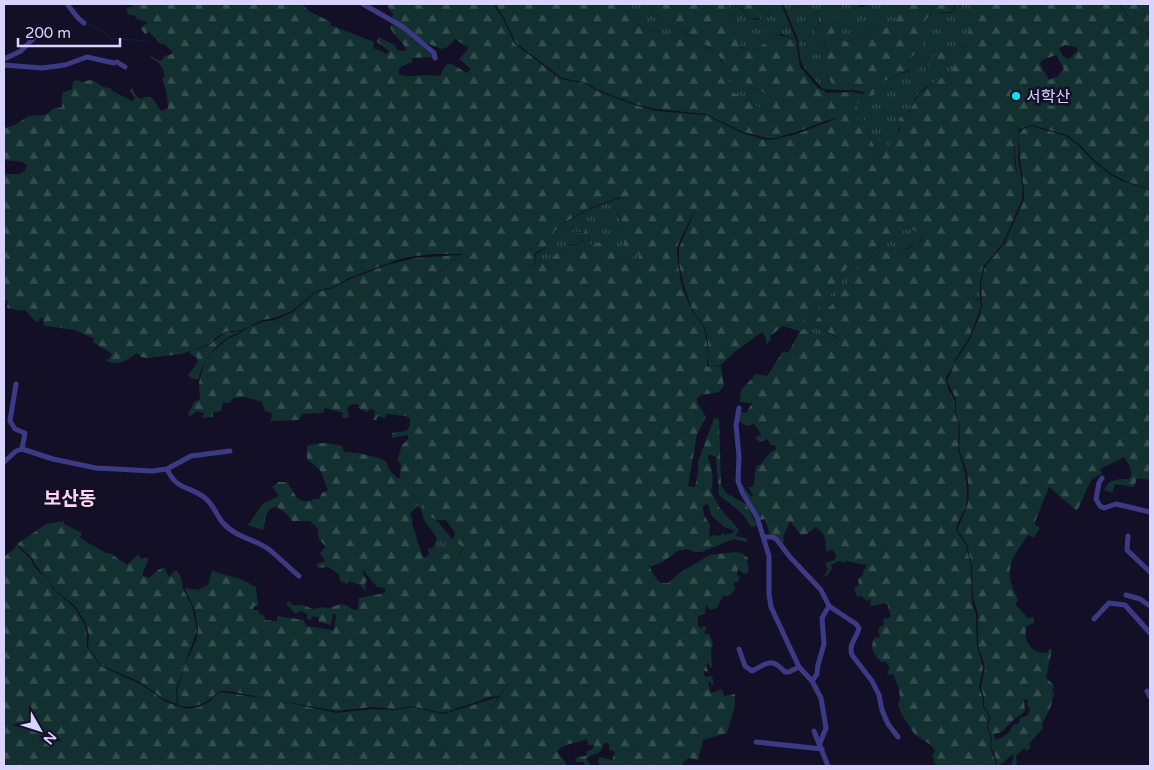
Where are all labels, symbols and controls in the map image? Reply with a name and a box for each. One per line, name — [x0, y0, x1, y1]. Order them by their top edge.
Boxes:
scale bar — [18, 15, 120, 47]
text: 200 m — [25, 24, 71, 42]
place label: 서학산 — [1026, 87, 1070, 107]
marker: 서학산 — [1010, 90, 1022, 102]
district label: 보산동 — [44, 488, 96, 510]
north arrow — [15, 705, 65, 755]
text: N — [40, 728, 60, 748]

